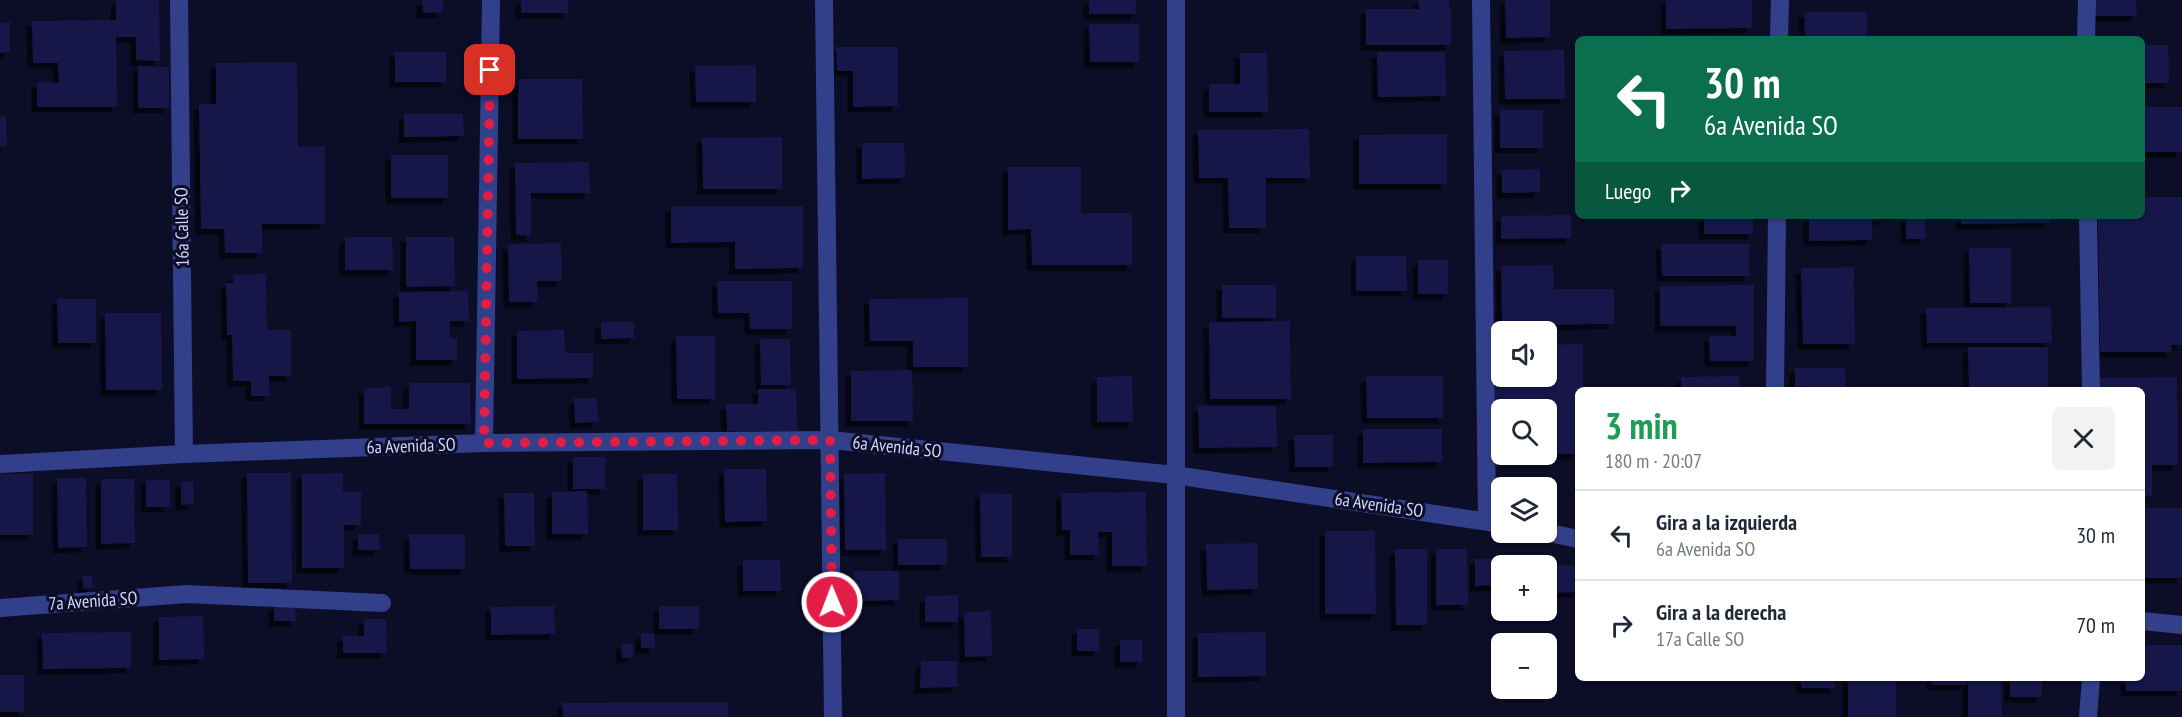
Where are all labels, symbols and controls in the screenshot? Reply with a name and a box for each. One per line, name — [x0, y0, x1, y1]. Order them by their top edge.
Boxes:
pin — [464, 44, 515, 95]
icon: arrive — [473, 53, 506, 86]
text: 30 m — [1704, 55, 1781, 110]
icon: left — [1605, 60, 1683, 138]
text: 6a Avenida SO — [1704, 108, 1838, 142]
icon: right — [1663, 174, 1696, 207]
text: Luego — [1605, 177, 1651, 205]
street label: 16a Calle SO — [169, 187, 194, 267]
map controls — [1491, 321, 1557, 699]
button: sound — [1491, 321, 1557, 387]
button: search — [1491, 399, 1557, 465]
text: 3 min — [1605, 402, 1678, 449]
button: close — [2052, 407, 2115, 470]
street label: 6a Avenida SO — [851, 430, 943, 463]
street label: 6a Avenida SO — [366, 432, 456, 459]
text: 180 m · 20:07 — [1605, 448, 1702, 474]
button: layers — [1491, 477, 1557, 543]
street label: 6a Avenida SO — [1333, 487, 1425, 522]
text: Gira a la izquierda — [1656, 508, 1797, 536]
icon: left — [1605, 519, 1638, 552]
text: 30 m — [2076, 521, 2115, 549]
text: 6a Avenida SO — [1656, 536, 1755, 562]
button: + — [1491, 555, 1557, 621]
position arrow — [800, 570, 864, 634]
street label: 7a Avenida SO — [48, 586, 138, 615]
text: Gira a la derecha — [1656, 598, 1786, 626]
icon: right — [1605, 609, 1638, 642]
text: 70 m — [2076, 611, 2115, 639]
text: 17a Calle SO — [1656, 626, 1744, 652]
button: − — [1491, 633, 1557, 699]

